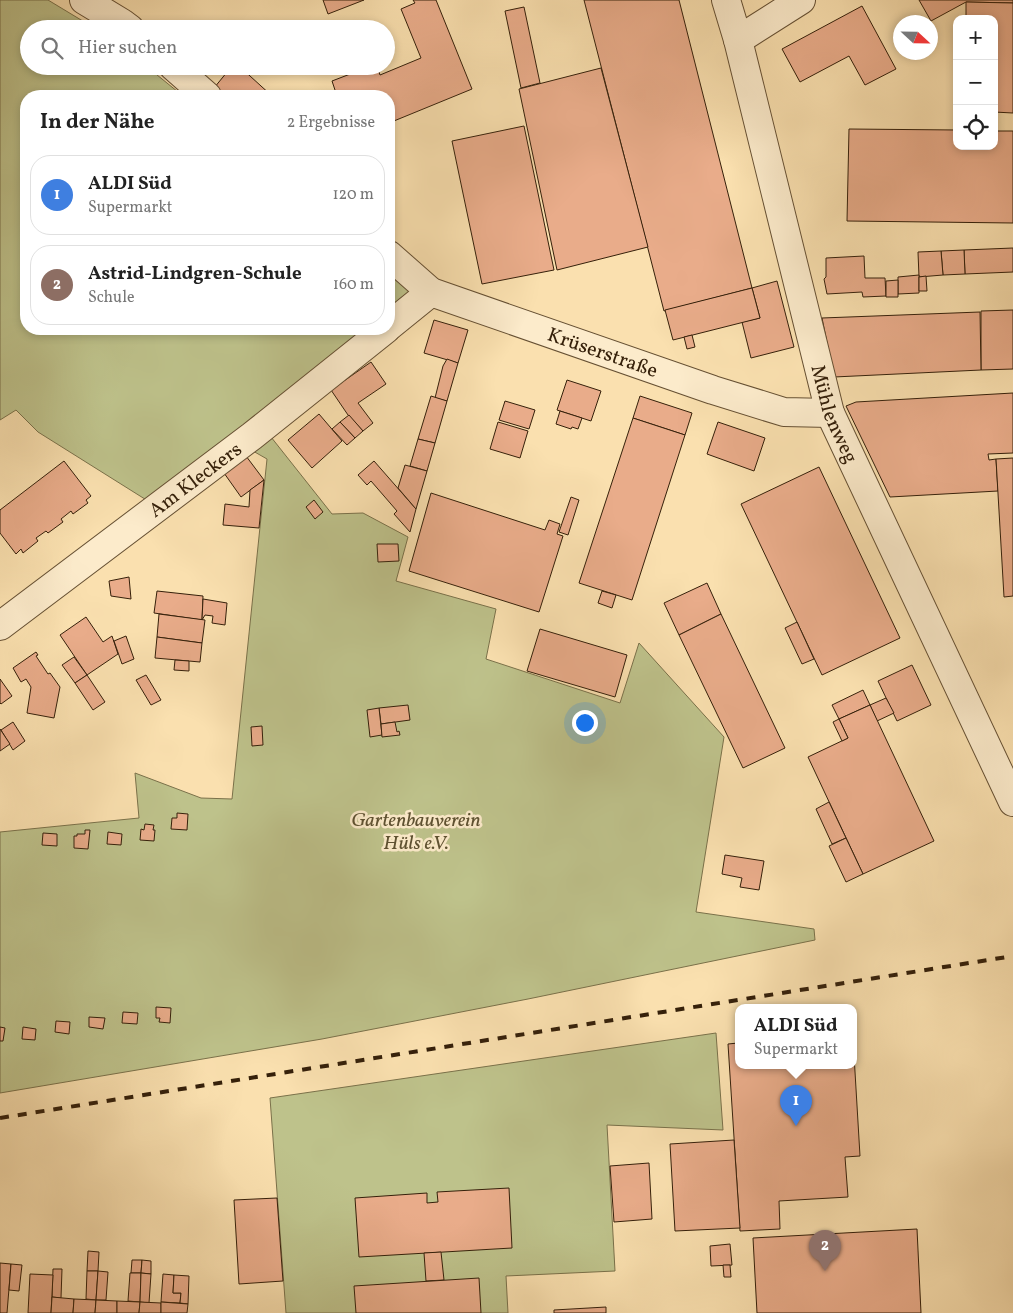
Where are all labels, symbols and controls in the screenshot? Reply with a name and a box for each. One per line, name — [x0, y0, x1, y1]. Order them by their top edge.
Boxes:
north arrow — [893, 15, 938, 60]
map controls — [953, 15, 998, 150]
button: + — [953, 15, 998, 60]
search box — [20, 20, 395, 75]
icon: search — [38, 34, 66, 62]
text: Hier suchen — [78, 35, 177, 61]
button: − — [953, 60, 998, 105]
button: locate — [953, 105, 998, 150]
text: In der Nähe — [40, 108, 155, 137]
text: 2 Ergebnisse — [287, 112, 375, 134]
text: ALDI Süd — [88, 171, 172, 197]
text: 1 — [54, 184, 60, 206]
text: 120 m — [332, 184, 374, 206]
text: Supermarkt — [88, 197, 172, 219]
text: Astrid-Lindgren-Schule — [88, 261, 302, 287]
text: 2 — [53, 274, 61, 296]
text: 160 m — [333, 274, 374, 296]
text: Schule — [88, 287, 135, 309]
street label: Krüserstraße — [543, 322, 661, 386]
street label: Mühlenweg — [803, 362, 864, 468]
street label: Am Kleckers — [144, 436, 249, 525]
your location — [572, 710, 598, 736]
park label: Gartenbauverein Hüls e.V. — [351, 807, 481, 858]
popup — [735, 1004, 857, 1069]
text: ALDI Süd — [754, 1013, 837, 1039]
text: Supermarkt — [754, 1039, 838, 1061]
pin: 1 — [780, 1085, 812, 1126]
pin: 2 — [809, 1230, 841, 1271]

